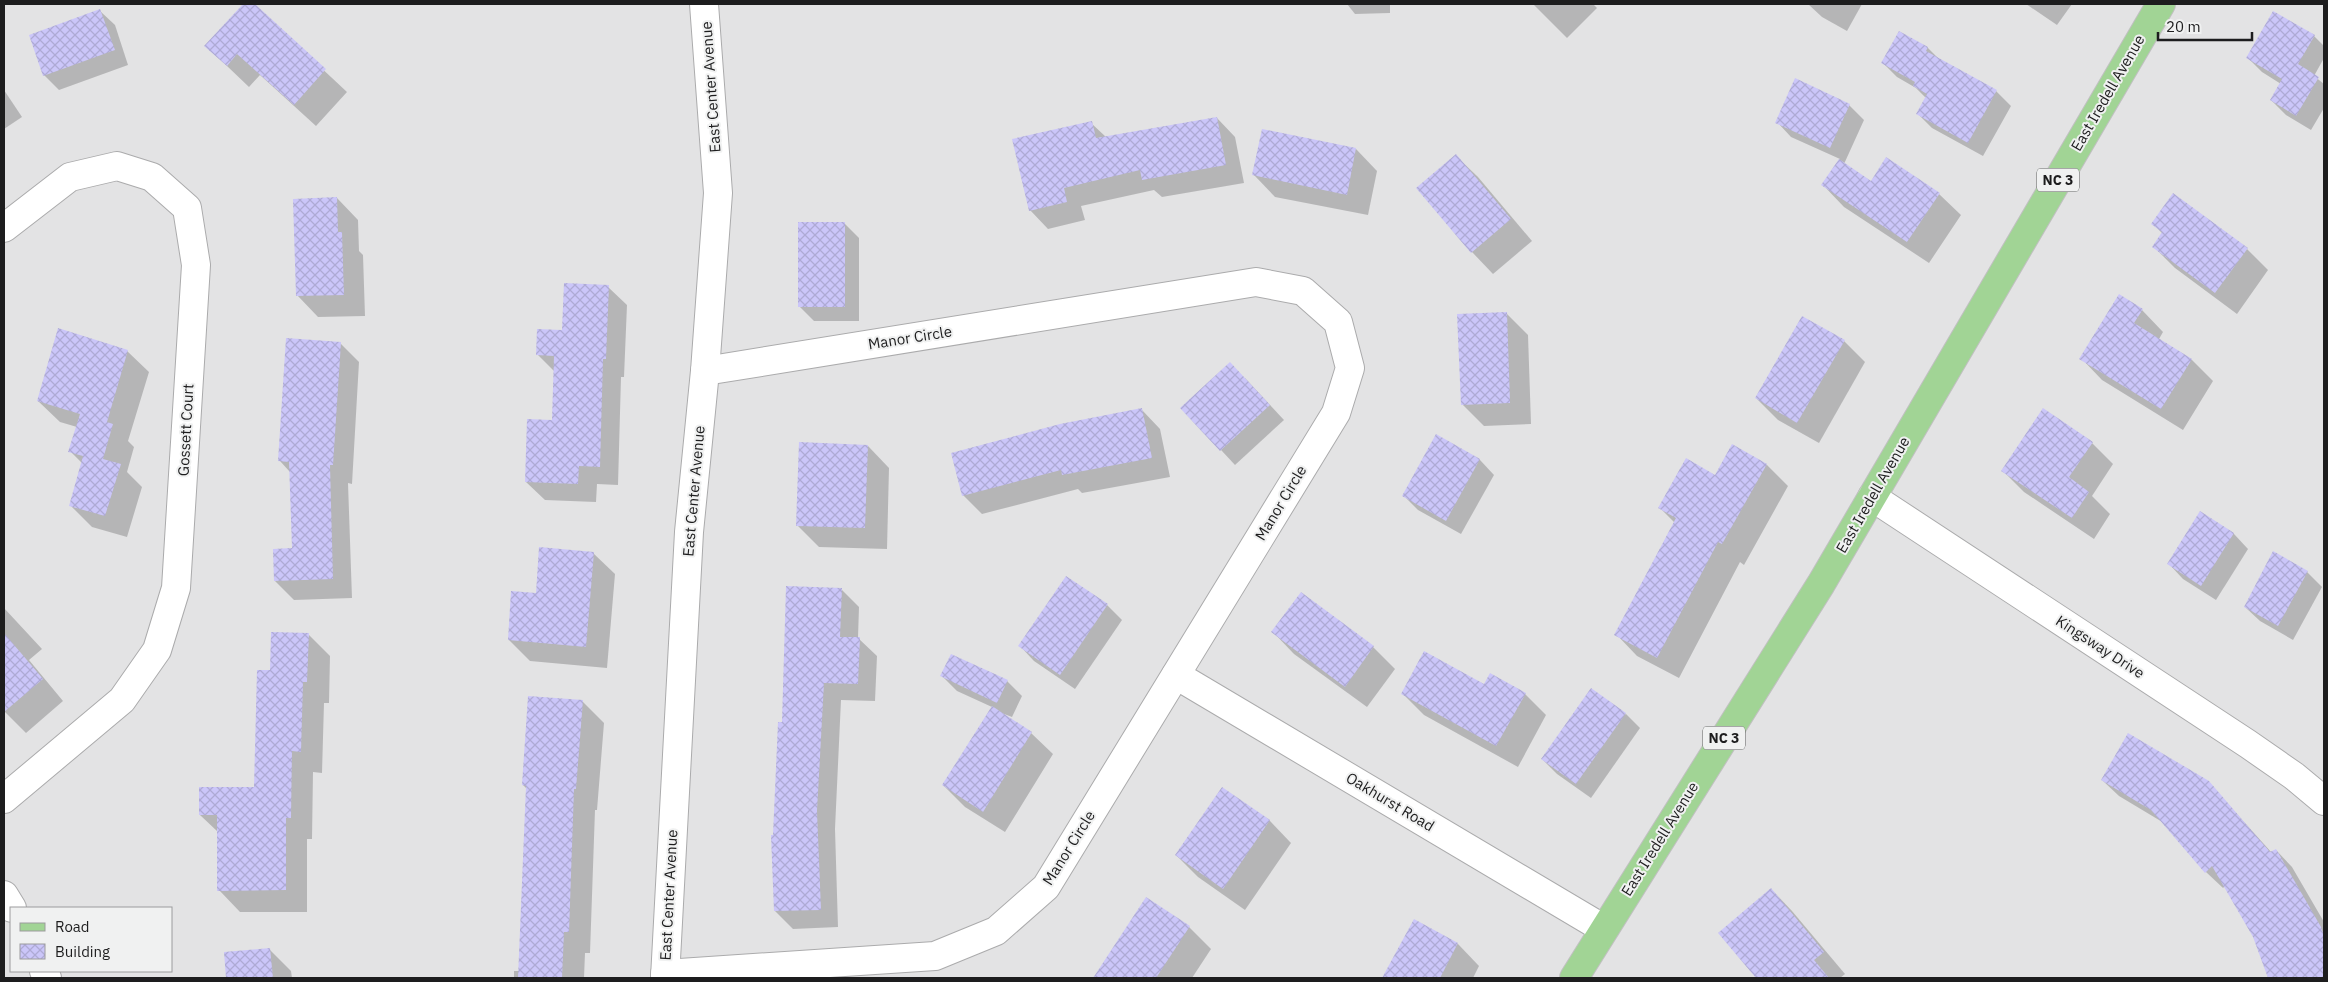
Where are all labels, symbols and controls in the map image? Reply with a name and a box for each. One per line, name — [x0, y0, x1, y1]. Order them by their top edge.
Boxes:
scale bar — [2158, 10, 2252, 42]
text: 20 m — [2166, 17, 2201, 36]
street label: East Center Avenue — [696, 21, 725, 153]
street label: East Iredell Avenue — [2067, 31, 2149, 154]
road number: NC 3 — [2037, 168, 2079, 192]
street label: Manor Circle — [867, 322, 953, 353]
street label: Gossett Court — [174, 383, 197, 477]
street label: East Center Avenue — [678, 425, 709, 557]
street label: East Iredell Avenue — [1832, 433, 1914, 556]
street label: Manor Circle — [1251, 462, 1310, 544]
street label: Kingsway Drive — [2052, 611, 2148, 682]
road number: NC 3 — [1703, 726, 1745, 750]
street label: Oakhurst Road — [1343, 768, 1438, 835]
street label: East Iredell Avenue — [1617, 778, 1702, 899]
street label: Manor Circle — [1038, 807, 1099, 889]
street label: East Center Avenue — [656, 829, 681, 961]
legend — [10, 907, 172, 972]
text: Road — [55, 917, 90, 936]
text: Building — [55, 942, 110, 961]

